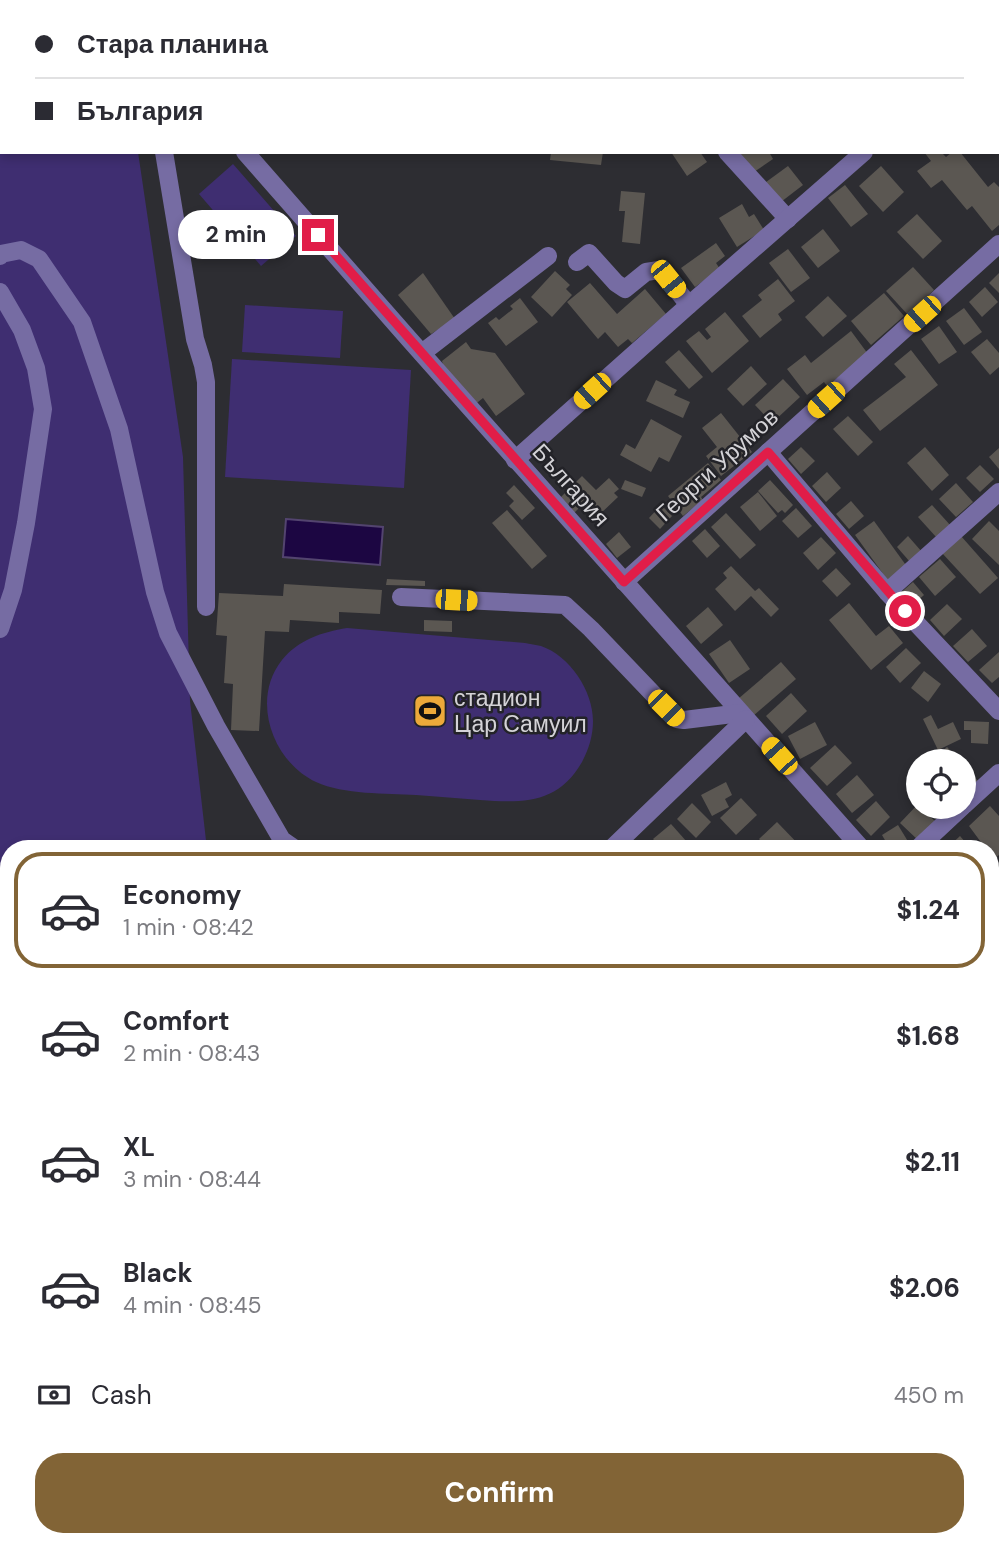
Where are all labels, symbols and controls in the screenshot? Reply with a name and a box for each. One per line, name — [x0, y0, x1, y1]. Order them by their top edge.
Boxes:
text: Стара планина — [77, 27, 268, 61]
text: България — [77, 94, 203, 128]
callout: 2 min — [178, 210, 294, 260]
text: 2 min — [206, 219, 266, 249]
route end — [302, 219, 334, 251]
car — [647, 256, 690, 302]
car — [900, 292, 945, 336]
car — [570, 369, 615, 413]
car — [804, 378, 849, 422]
street label: Георги Урумов — [649, 402, 785, 528]
street label: България — [526, 437, 616, 533]
car — [435, 588, 478, 612]
route start — [889, 595, 921, 627]
place label: стадион Цар Самуил — [454, 683, 587, 739]
car — [644, 686, 689, 730]
sports icon: стадион Цар Самуил — [411, 692, 449, 730]
car — [758, 733, 801, 779]
map controls — [906, 749, 976, 819]
button: locate — [906, 749, 976, 819]
text: Economy — [123, 878, 241, 912]
icon: car — [39, 879, 102, 942]
text: $1.24 — [897, 893, 960, 927]
text: 1 min · 08:42 — [123, 912, 254, 942]
text: Comfort — [123, 1004, 229, 1038]
icon: car — [39, 1005, 102, 1068]
text: $1.68 — [896, 1019, 960, 1053]
text: 2 min · 08:43 — [123, 1038, 260, 1068]
text: XL — [123, 1130, 155, 1164]
icon: car — [39, 1131, 102, 1194]
text: $2.11 — [905, 1145, 960, 1179]
text: 3 min · 08:44 — [123, 1164, 261, 1194]
text: Black — [123, 1256, 193, 1290]
icon: car — [39, 1257, 102, 1320]
text: $2.06 — [889, 1271, 960, 1305]
text: 4 min · 08:45 — [123, 1290, 261, 1320]
icon: cash — [35, 1376, 73, 1414]
text: Cash — [91, 1378, 152, 1412]
text: 450 m — [894, 1380, 964, 1410]
button: Confirm — [35, 1453, 964, 1533]

